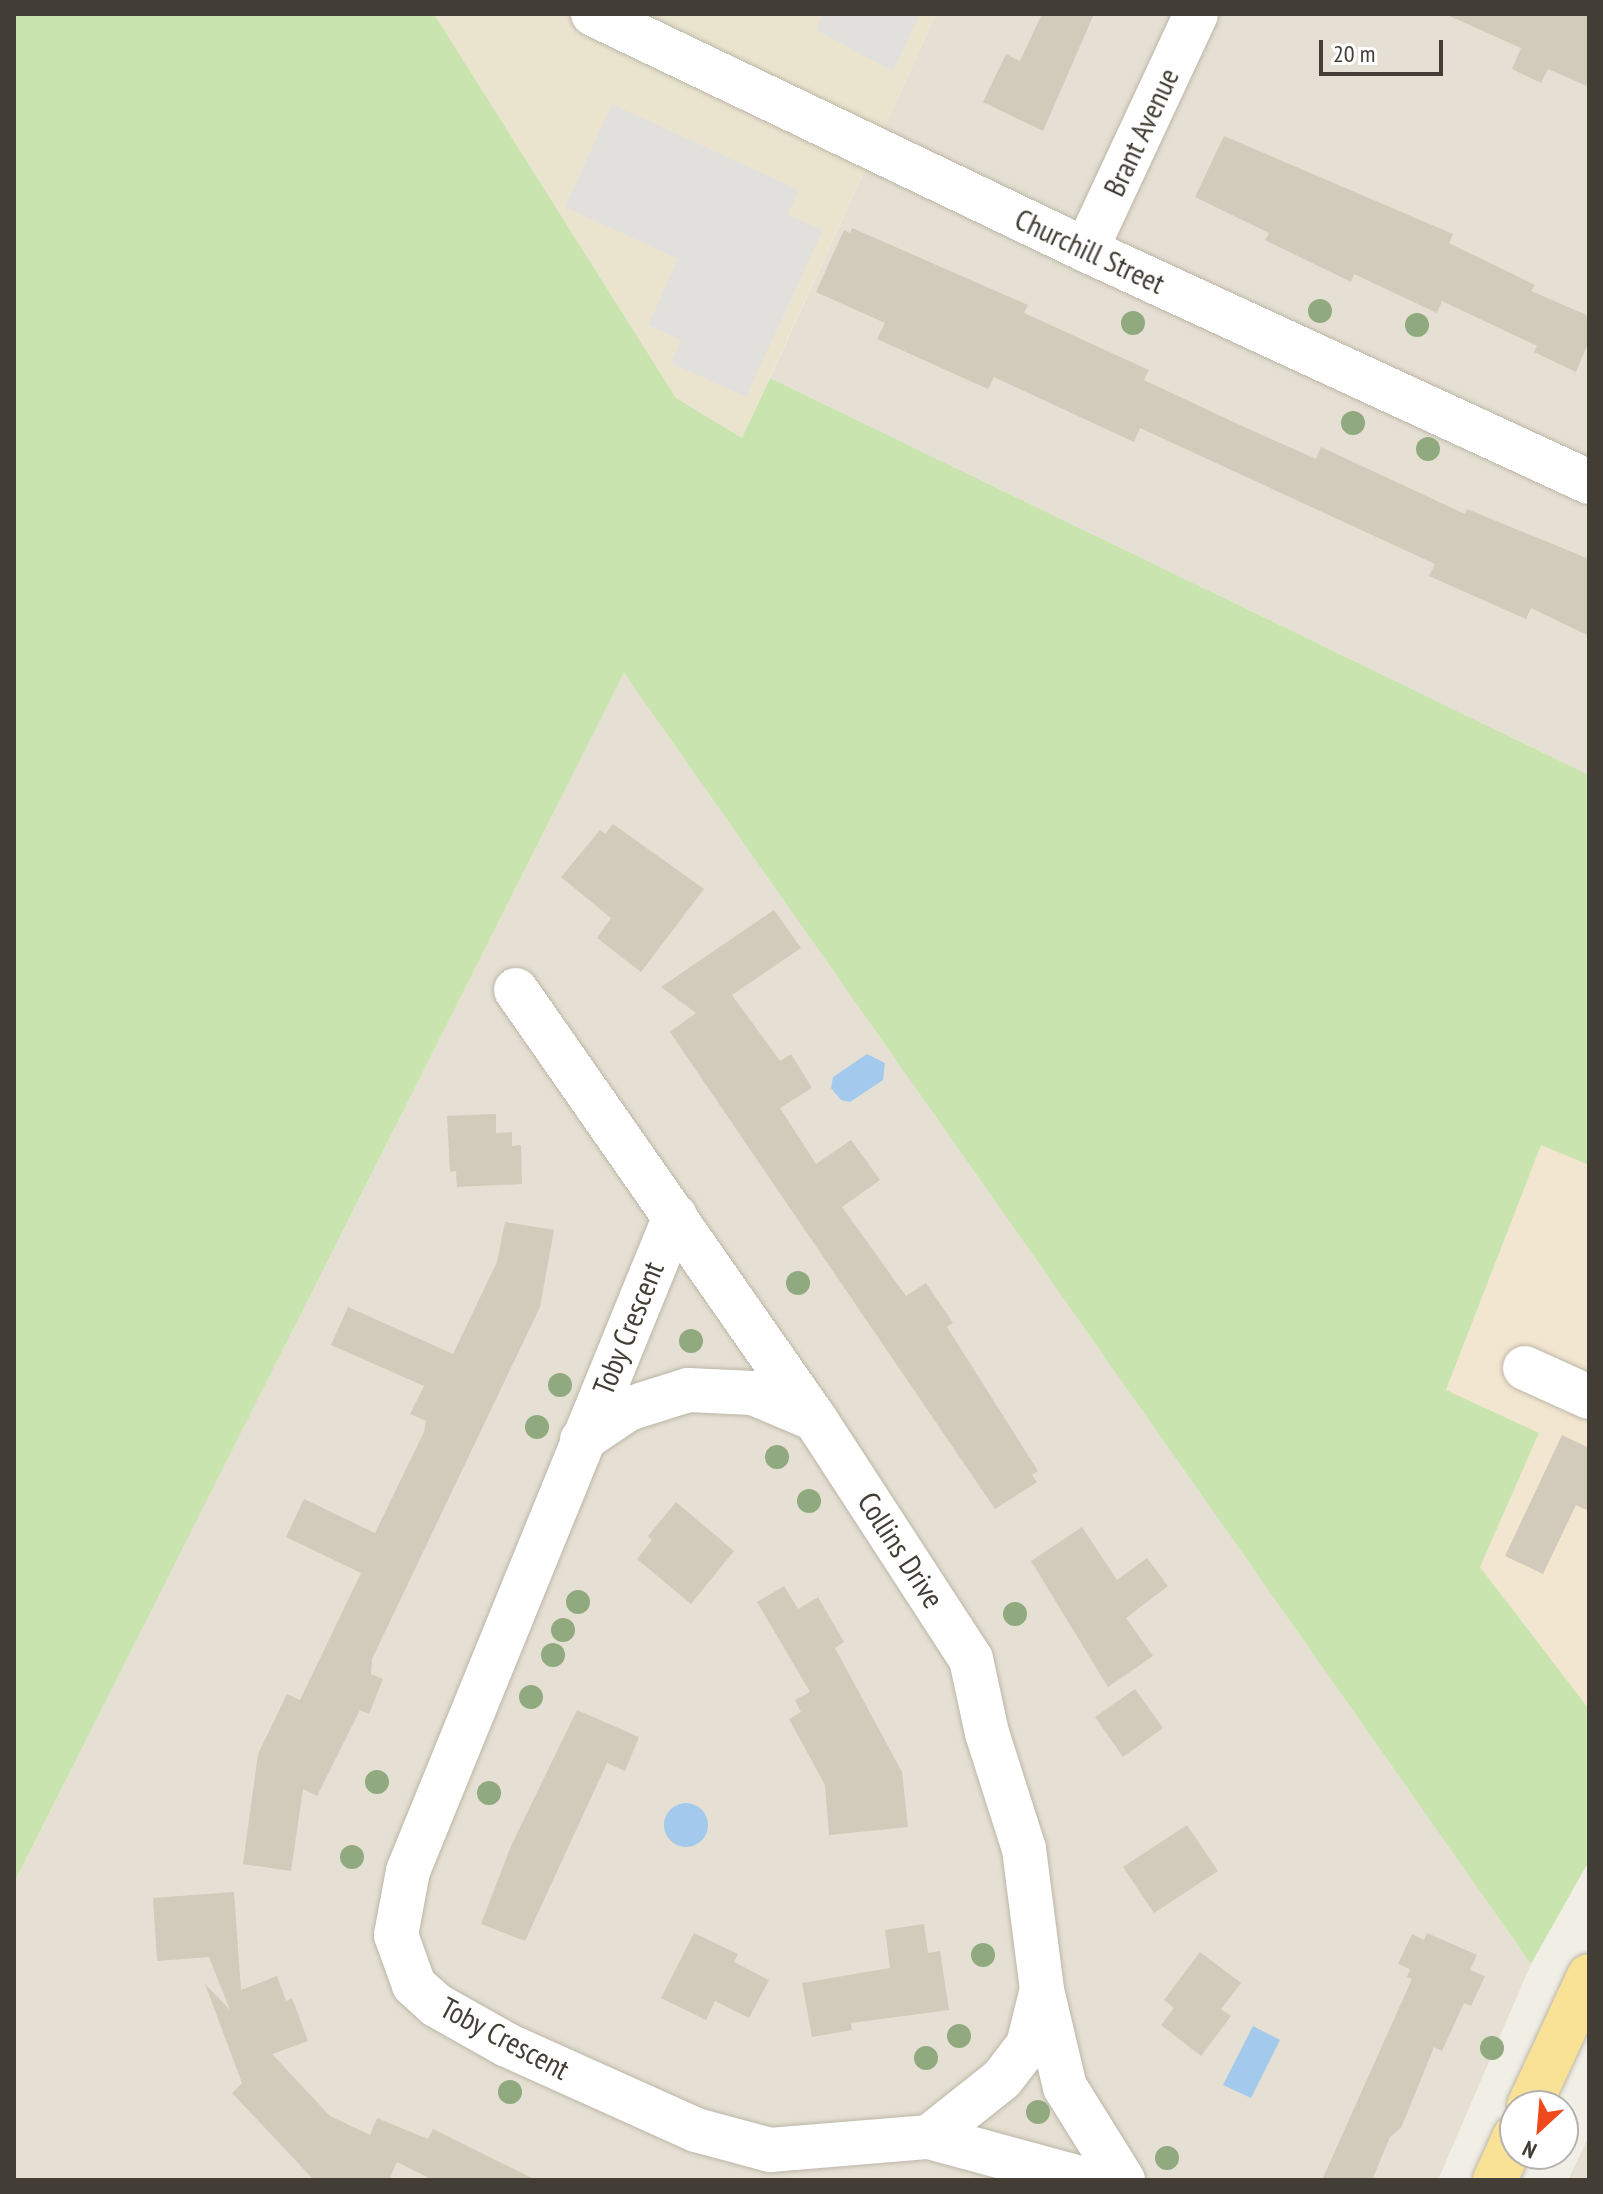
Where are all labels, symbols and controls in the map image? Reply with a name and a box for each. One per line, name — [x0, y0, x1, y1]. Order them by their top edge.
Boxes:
scale bar — [1323, 24, 1447, 74]
text: 20 m — [1333, 38, 1375, 69]
street label: Brant Avenue — [1096, 62, 1186, 202]
street label: Churchill Street — [1009, 201, 1171, 301]
street label: Toby Crescent — [585, 1256, 671, 1400]
street label: Collins Drive — [850, 1485, 952, 1615]
street label: Toby Crescent — [434, 1989, 576, 2087]
north arrow — [1499, 2090, 1579, 2170]
text: N — [1518, 2135, 1541, 2165]

